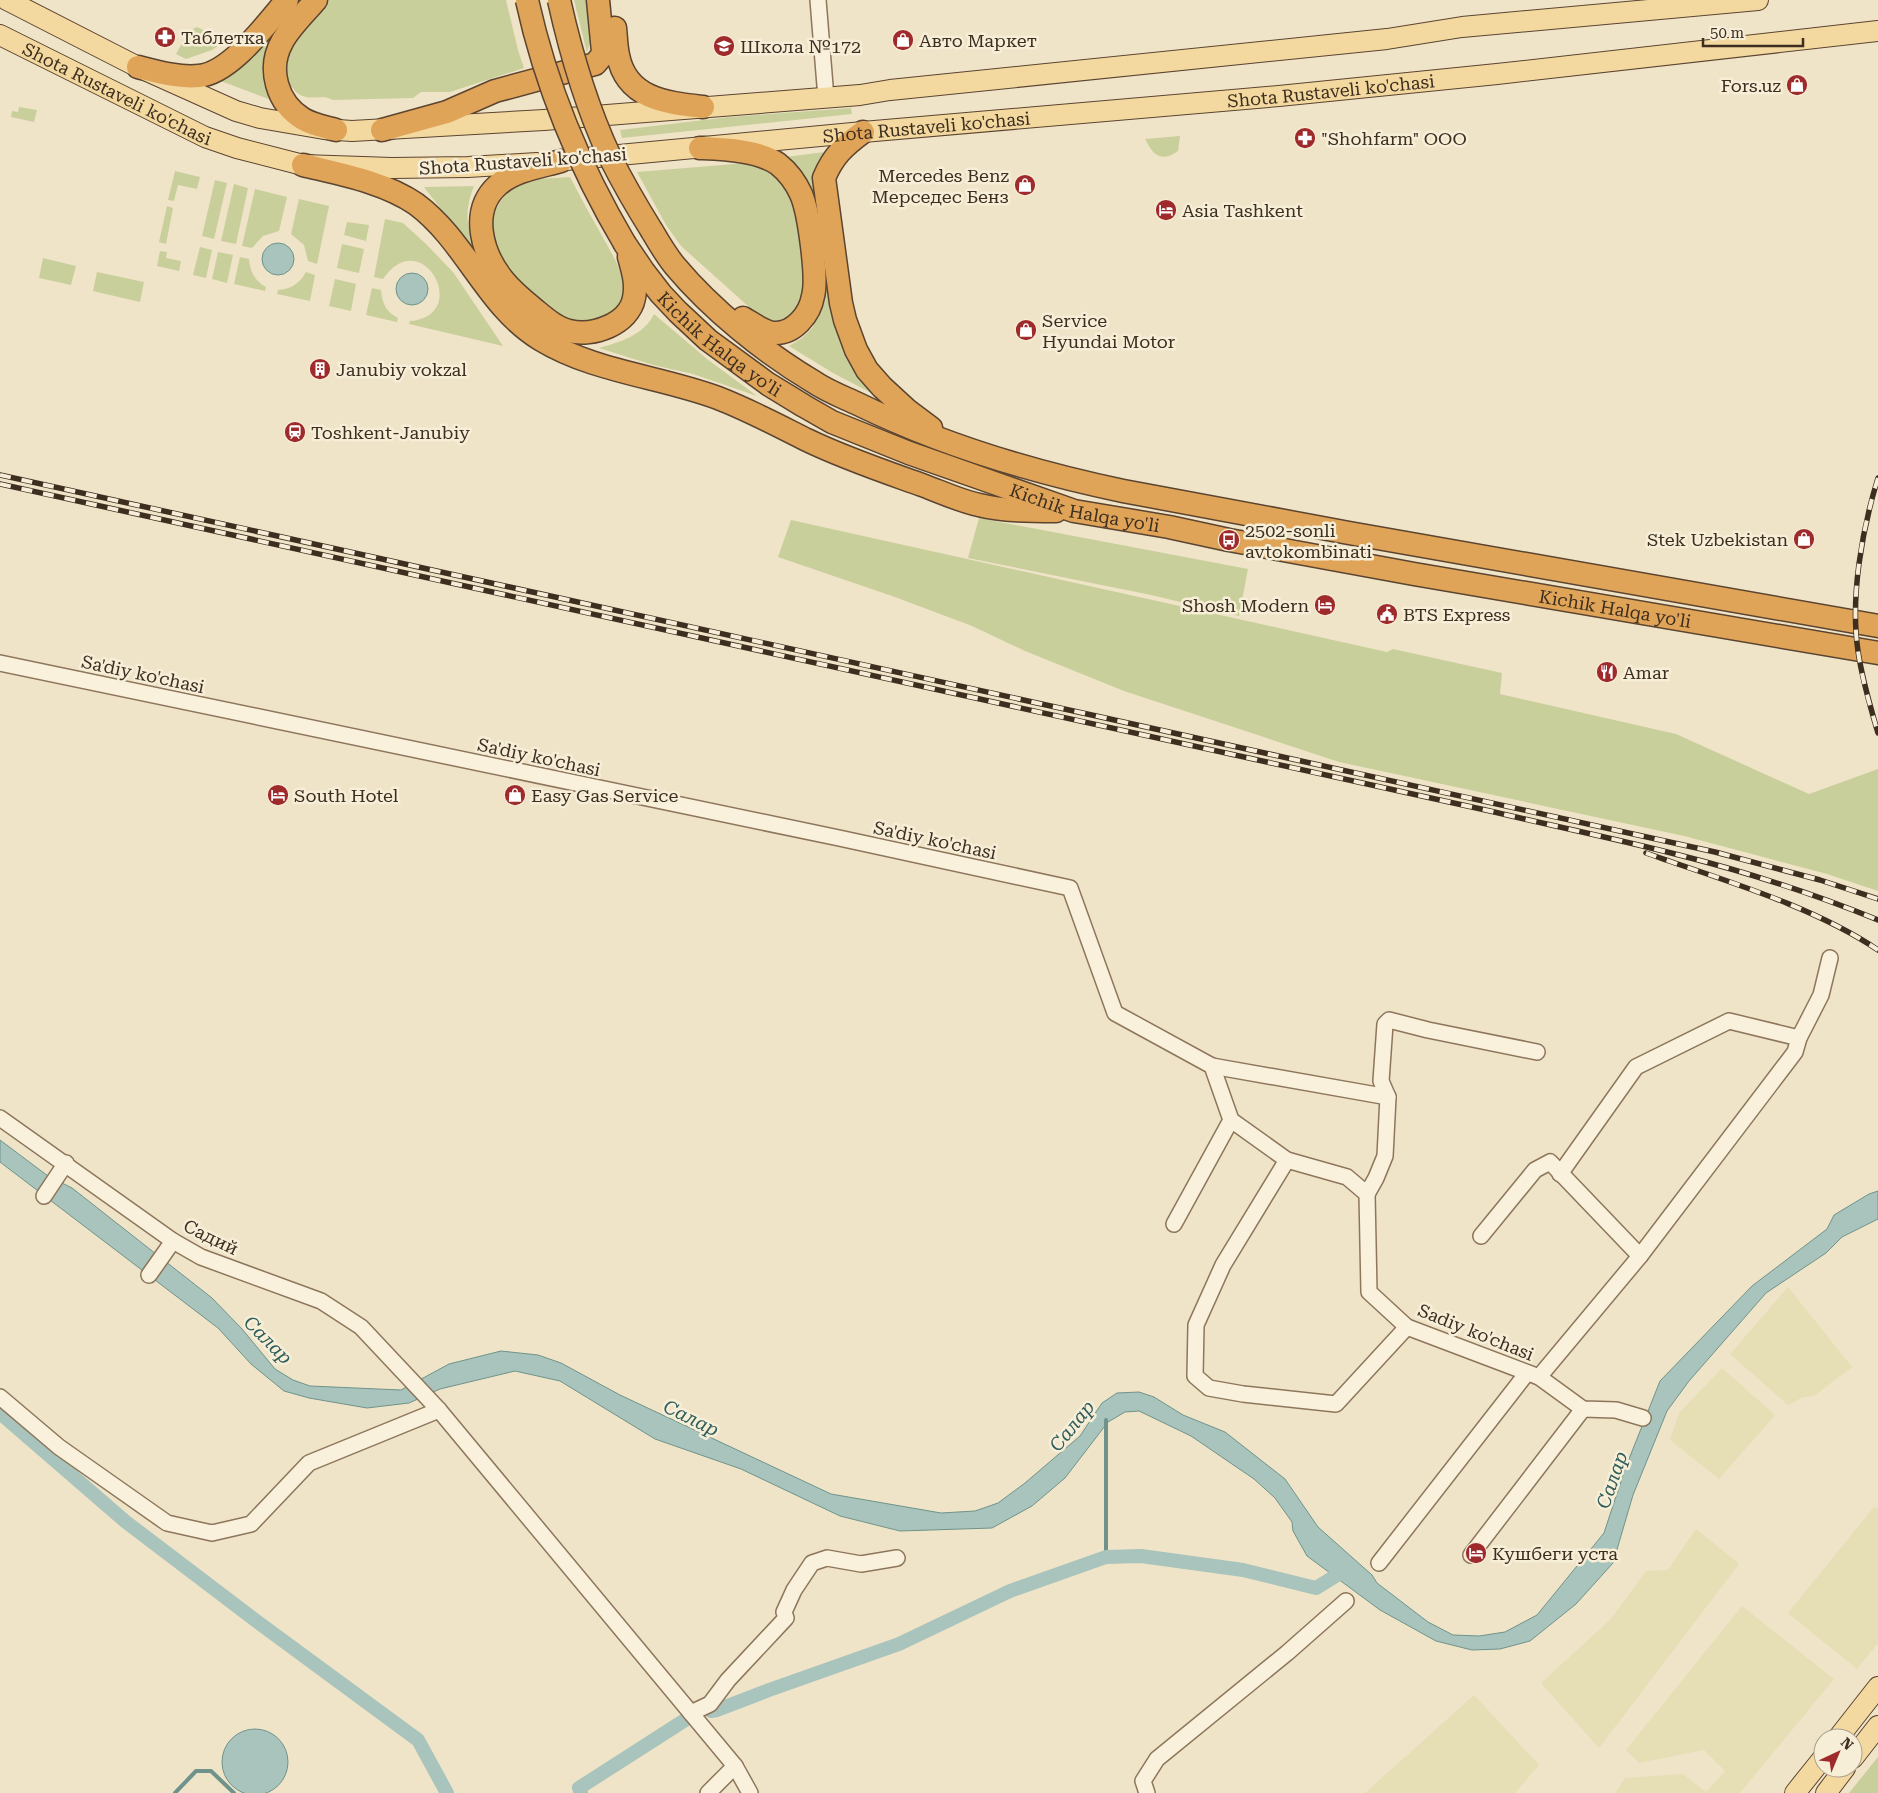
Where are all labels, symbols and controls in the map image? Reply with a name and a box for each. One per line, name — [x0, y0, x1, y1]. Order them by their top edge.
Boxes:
scale bar — [1703, 15, 1803, 47]
text: 50 m — [1710, 24, 1745, 42]
pharmacy icon: Таблетка — [153, 25, 177, 49]
place label: Таблетка — [181, 27, 265, 48]
shop icon: Авто Маркет — [891, 28, 915, 52]
place label: Авто Маркет — [919, 30, 1037, 51]
school or university icon: Школа №172 — [712, 34, 736, 58]
place label: Школа №172 — [740, 36, 861, 57]
street label: Shota Rustaveli ko'chasi — [19, 38, 215, 149]
street label: Shota Rustaveli ko'chasi — [1226, 70, 1436, 111]
shop icon: Fors.uz — [1785, 73, 1809, 97]
place label: Fors.uz — [1721, 75, 1782, 96]
street label: Shota Rustaveli ko'chasi — [822, 107, 1031, 146]
pharmacy icon: "Shohfarm" OOO — [1293, 126, 1317, 150]
place label: "Shohfarm" OOO — [1321, 128, 1467, 149]
street label: Shota Rustaveli ko'chasi — [418, 143, 628, 179]
place label: Mercedes Benz Мерседес Бенз — [872, 165, 1010, 207]
shop icon: Mercedes Benz Мерседес Бенз — [1013, 173, 1037, 197]
hotel icon: Asia Tashkent — [1154, 198, 1178, 222]
place label: Asia Tashkent — [1182, 200, 1303, 221]
street label: Kichik Halqa yo'li — [654, 287, 786, 401]
place label: Service Hyundai Motor — [1042, 310, 1175, 352]
shop icon: Service Hyundai Motor — [1014, 318, 1038, 342]
building icon: Janubiy vokzal — [308, 357, 332, 381]
place label: Janubiy vokzal — [336, 359, 467, 380]
station icon: Toshkent-Janubiy — [283, 420, 307, 444]
place label: Toshkent-Janubiy — [311, 422, 470, 443]
street label: Kichik Halqa yo'li — [1007, 479, 1162, 536]
place label: 2502-sonli avtokombinati — [1245, 520, 1372, 562]
shop icon: Stek Uzbekistan — [1792, 527, 1816, 551]
bus stop icon: 2502-sonli avtokombinati — [1217, 528, 1241, 552]
place label: Stek Uzbekistan — [1647, 529, 1788, 550]
street label: Kichik Halqa yo'li — [1537, 585, 1693, 632]
hotel icon: Shosh Modern — [1313, 593, 1337, 617]
place label: Shosh Modern — [1182, 595, 1309, 616]
public building icon: BTS Express — [1375, 602, 1399, 626]
place label: BTS Express — [1403, 604, 1510, 625]
street label: Sa'diy ko'chasi — [80, 651, 207, 697]
restaurant icon: Amar — [1595, 660, 1619, 684]
place label: Amar — [1623, 662, 1669, 683]
street label: Sa'diy ko'chasi — [476, 734, 603, 780]
hotel icon: South Hotel — [266, 783, 290, 807]
shop icon: Easy Gas Service — [503, 783, 527, 807]
place label: South Hotel — [294, 785, 399, 806]
place label: Easy Gas Service — [531, 785, 678, 806]
street label: Sa'diy ko'chasi — [872, 817, 999, 863]
street label: Садий — [180, 1215, 242, 1259]
street label: Sadiy ko'chasi — [1415, 1299, 1537, 1365]
water label: Салар — [239, 1311, 297, 1369]
water label: Салар — [659, 1395, 723, 1441]
water label: Салар — [1044, 1396, 1100, 1456]
water label: Салар — [1592, 1448, 1632, 1512]
hotel icon: Кушбеги уста — [1464, 1541, 1488, 1565]
place label: Кушбеги уста — [1492, 1543, 1618, 1564]
north arrow — [1813, 1728, 1863, 1778]
text: N — [1838, 1734, 1857, 1753]

